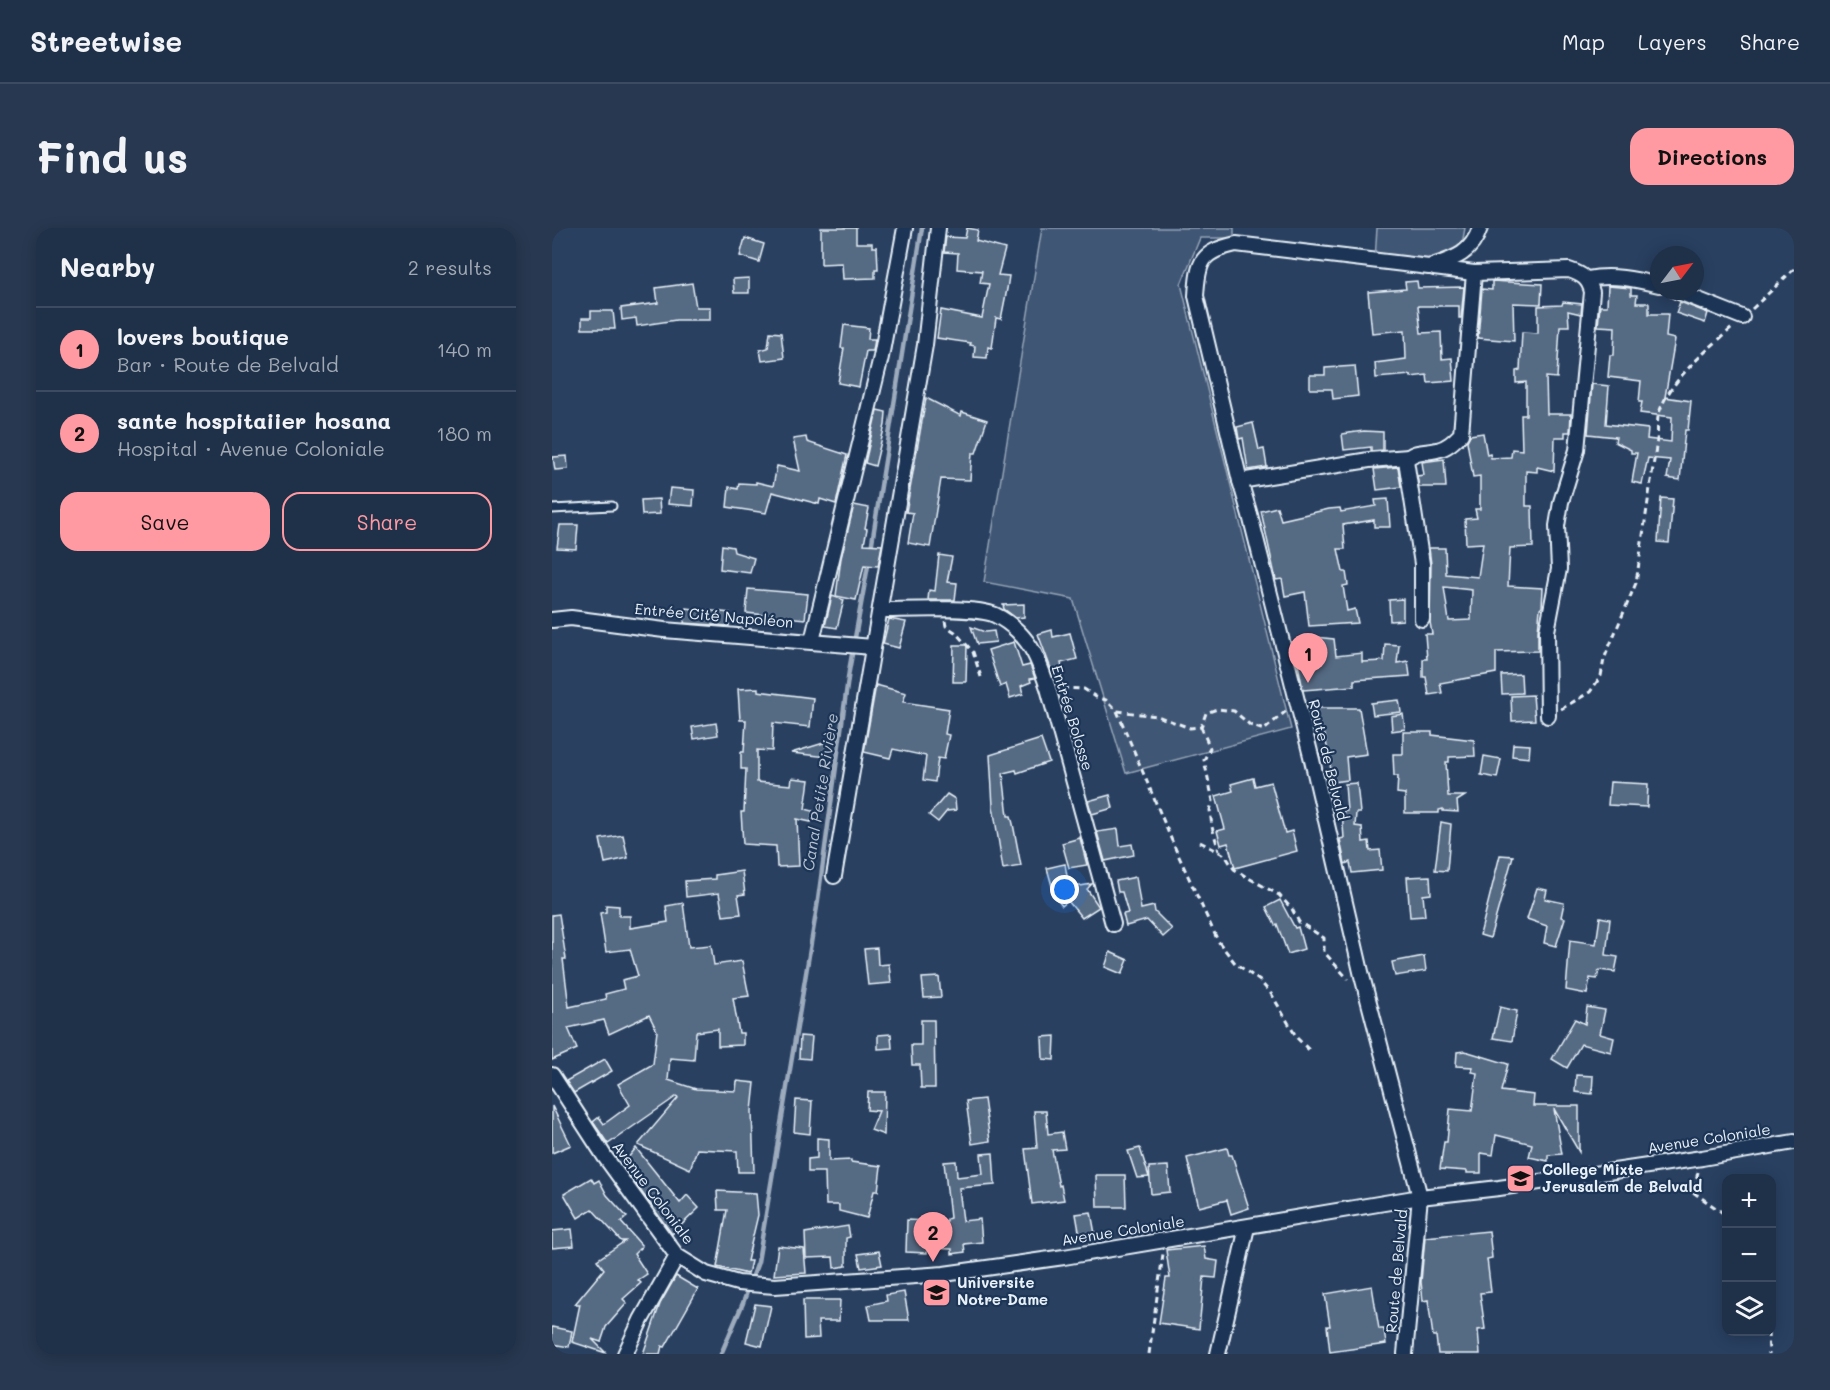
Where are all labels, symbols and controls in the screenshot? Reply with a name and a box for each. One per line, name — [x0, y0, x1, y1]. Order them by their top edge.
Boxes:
text: Streetwise — [30, 23, 182, 59]
text: Map — [1562, 28, 1605, 55]
text: Layers — [1638, 28, 1707, 55]
text: Share — [1740, 28, 1800, 55]
button: Directions — [1630, 128, 1794, 185]
text: Find us — [36, 129, 188, 184]
north arrow — [1650, 246, 1704, 300]
text: Nearby — [60, 250, 155, 284]
text: 2 results — [408, 254, 492, 280]
text: lovers boutique — [117, 322, 289, 351]
text: 1 — [75, 336, 84, 362]
text: 140 m — [437, 336, 492, 362]
text: Bar · Route de Belvald — [117, 351, 339, 377]
text: sante hospitaiier hosana — [117, 406, 391, 435]
text: 2 — [74, 420, 85, 446]
text: 180 m — [436, 420, 492, 446]
text: Hospital · Avenue Coloniale — [117, 435, 385, 461]
button: Save — [60, 492, 270, 551]
button: Share — [282, 492, 492, 551]
street label: Entrée Cité Napoléon — [634, 598, 794, 632]
pin: 1 — [1288, 634, 1328, 683]
street label: Entrée Bolosse — [1047, 663, 1098, 773]
street label: Route de Belvald — [1304, 697, 1354, 822]
water label: Canal Petite Rivière — [797, 711, 842, 872]
your location — [1050, 875, 1079, 904]
street label: Avenue Coloniale — [1646, 1118, 1772, 1158]
street label: Avenue Coloniale — [608, 1137, 699, 1248]
place label: College Mixte Jerusalem de Belvald — [1542, 1159, 1703, 1196]
school or university icon: College Mixte Jerusalem de Belvald — [1505, 1163, 1537, 1195]
map controls — [1722, 1174, 1776, 1336]
button: + — [1722, 1174, 1776, 1228]
street label: Route de Belvald — [1381, 1208, 1411, 1334]
street label: Avenue Coloniale — [1060, 1210, 1186, 1250]
pin: 2 — [914, 1212, 952, 1262]
button: − — [1722, 1228, 1776, 1282]
place label: Universite Notre-Dame — [957, 1272, 1048, 1309]
school or university icon: Universite Notre-Dame — [920, 1276, 952, 1308]
button: layers — [1722, 1282, 1776, 1336]

